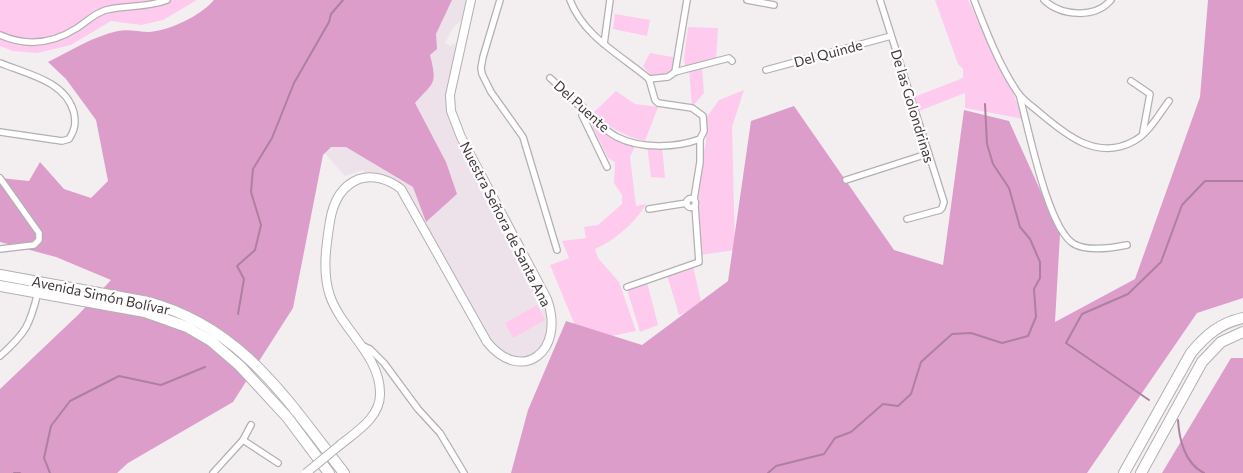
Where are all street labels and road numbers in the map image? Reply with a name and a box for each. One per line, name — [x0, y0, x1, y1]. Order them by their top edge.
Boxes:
street label: Del Quinde — [792, 36, 864, 70]
street label: De las Golondrinas — [888, 47, 938, 165]
street label: Del Puente — [551, 77, 613, 135]
street label: Nuestra Señora de Santa Ana — [457, 139, 555, 309]
street label: Avenida Simón Bolívar — [30, 272, 172, 318]

